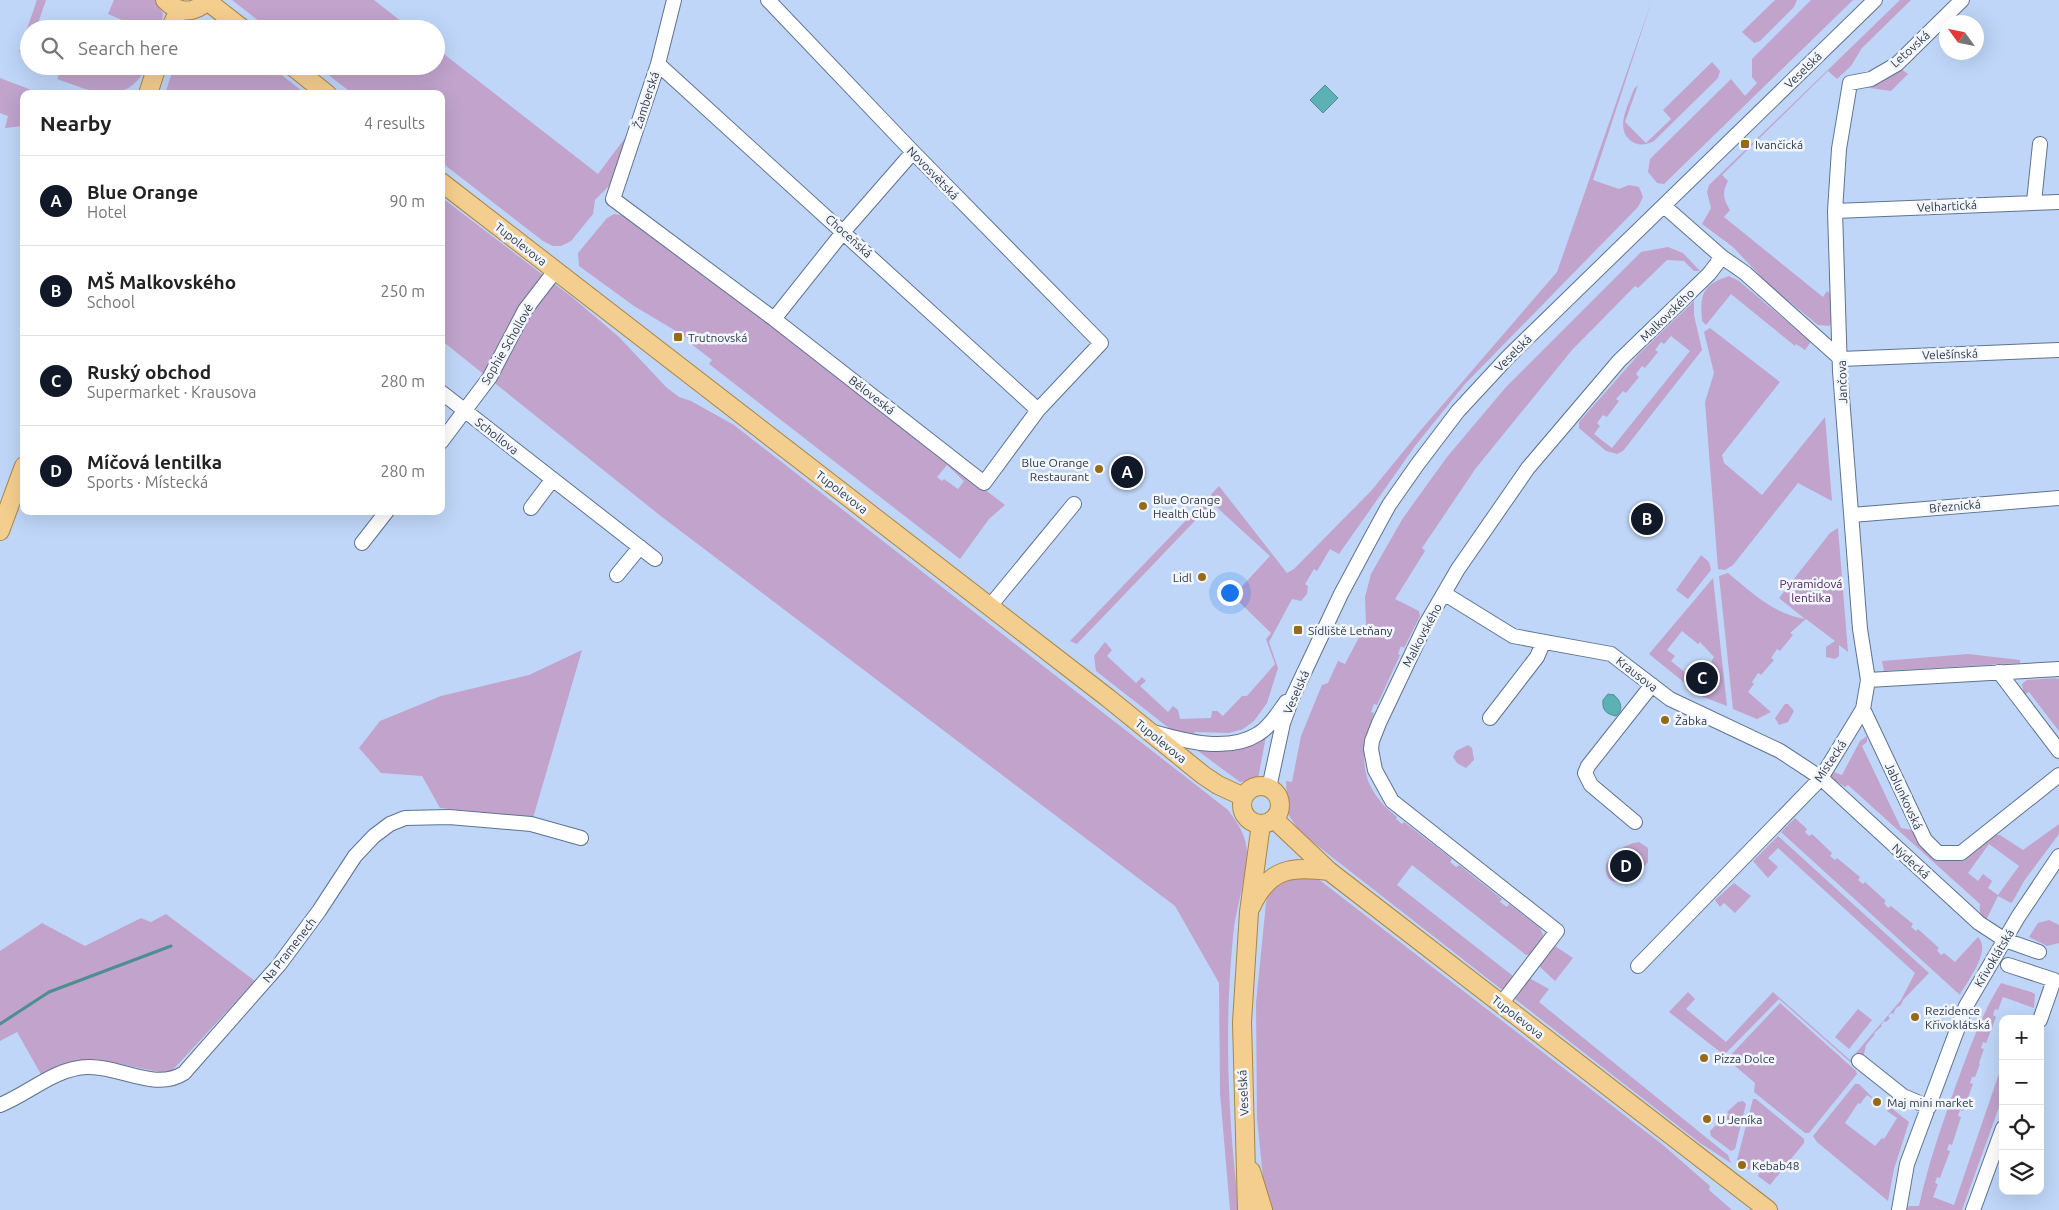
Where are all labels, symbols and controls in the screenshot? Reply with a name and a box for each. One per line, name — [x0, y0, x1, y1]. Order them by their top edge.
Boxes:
north arrow — [1939, 15, 1984, 60]
search box — [20, 20, 445, 75]
street label: Letovská — [1888, 28, 1932, 70]
icon: search — [38, 34, 66, 62]
text: Search here — [78, 37, 178, 59]
street label: Veselská — [1782, 49, 1824, 91]
street label: Žamberská — [631, 70, 661, 130]
text: Nearby — [40, 111, 111, 135]
text: 4 results — [364, 114, 425, 132]
marker: Ivančická — [1739, 138, 1751, 150]
place label: Ivančická — [1755, 138, 1803, 151]
street label: Novosvětská — [905, 144, 961, 202]
text: Blue Orange — [87, 181, 198, 203]
text: A — [50, 192, 62, 210]
text: 90 m — [389, 192, 425, 210]
street label: Velhartická — [1917, 198, 1977, 214]
text: Hotel — [87, 203, 127, 221]
street label: Choceňská — [823, 212, 875, 260]
street label: Tupolevova — [493, 220, 549, 268]
text: MŠ Malkovského — [87, 271, 236, 293]
text: B — [51, 282, 61, 300]
text: 250 m — [380, 282, 425, 300]
street label: Malkovského — [1637, 286, 1697, 344]
text: School — [87, 293, 135, 311]
street label: Sophie Schollové — [479, 301, 535, 387]
marker: Trutnovská — [672, 331, 684, 343]
place label: Trutnovská — [688, 331, 748, 344]
street label: Veselská — [1492, 332, 1534, 374]
street label: Velešínská — [1922, 347, 1978, 361]
street label: Jančova — [1835, 360, 1849, 404]
text: Ruský obchod — [87, 361, 211, 383]
text: C — [51, 372, 61, 390]
text: 280 m — [380, 372, 425, 390]
street label: Běloveská — [847, 373, 897, 417]
text: Supermarket · Krausova — [87, 383, 257, 401]
street label: Schollova — [473, 415, 521, 457]
text: Míčová lentilka — [87, 451, 222, 473]
pin: A — [1111, 453, 1143, 491]
place label: Blue Orange Restaurant — [1022, 456, 1089, 483]
text: D — [50, 462, 62, 480]
text: 280 m — [380, 462, 425, 480]
marker: Blue Orange Restaurant — [1093, 463, 1105, 475]
street label: Tupolevova — [814, 468, 870, 516]
text: Sports · Místecká — [87, 473, 208, 491]
place label: Blue Orange Health Club — [1153, 493, 1220, 520]
street label: Březnická — [1929, 497, 1981, 515]
marker: Blue Orange Health Club — [1137, 500, 1149, 512]
pin: B — [1631, 500, 1663, 538]
place label: Lidl — [1173, 571, 1192, 584]
marker: Lidl — [1196, 571, 1208, 583]
park label: Pyramidová lentilka — [1779, 577, 1843, 604]
your location — [1217, 580, 1243, 606]
street label: Malkovského — [1400, 601, 1444, 669]
marker: Sídliště Letňany — [1292, 624, 1304, 636]
place label: Sídliště Letňany — [1308, 624, 1393, 637]
street label: Krausova — [1614, 654, 1660, 694]
pin: C — [1686, 659, 1718, 697]
street label: Veselská — [1281, 668, 1311, 716]
marker: Žabka — [1659, 714, 1671, 726]
place label: Žabka — [1675, 714, 1707, 727]
street label: Tupolevova — [1133, 716, 1189, 766]
street label: Místecká — [1811, 738, 1849, 784]
street label: Jablunkovská — [1883, 761, 1925, 831]
street label: Nýdecká — [1890, 841, 1932, 881]
pin: D — [1610, 847, 1642, 885]
street label: Na Pramenech — [260, 915, 318, 985]
street label: Křivoklátská — [1972, 927, 2016, 989]
street label: Tupolevova — [1490, 993, 1546, 1041]
place label: Rezidence Křivoklátská — [1925, 1004, 1990, 1031]
marker: Rezidence Křivoklátská — [1909, 1011, 1921, 1023]
map controls — [1999, 1015, 2044, 1195]
button: + — [1999, 1015, 2044, 1060]
marker: Pizza Dolce — [1698, 1052, 1710, 1064]
place label: Pizza Dolce — [1714, 1052, 1775, 1065]
button: − — [1999, 1060, 2044, 1105]
street label: Veselská — [1235, 1070, 1251, 1116]
marker: Maj mini market — [1871, 1096, 1883, 1108]
place label: Maj mini market — [1887, 1096, 1974, 1109]
button: locate — [1999, 1105, 2044, 1150]
marker: U Jeníka — [1701, 1113, 1713, 1125]
place label: U Jeníka — [1717, 1113, 1762, 1126]
button: layers — [1999, 1150, 2044, 1195]
marker: Kebab48 — [1736, 1159, 1748, 1171]
place label: Kebab48 — [1752, 1159, 1800, 1172]

